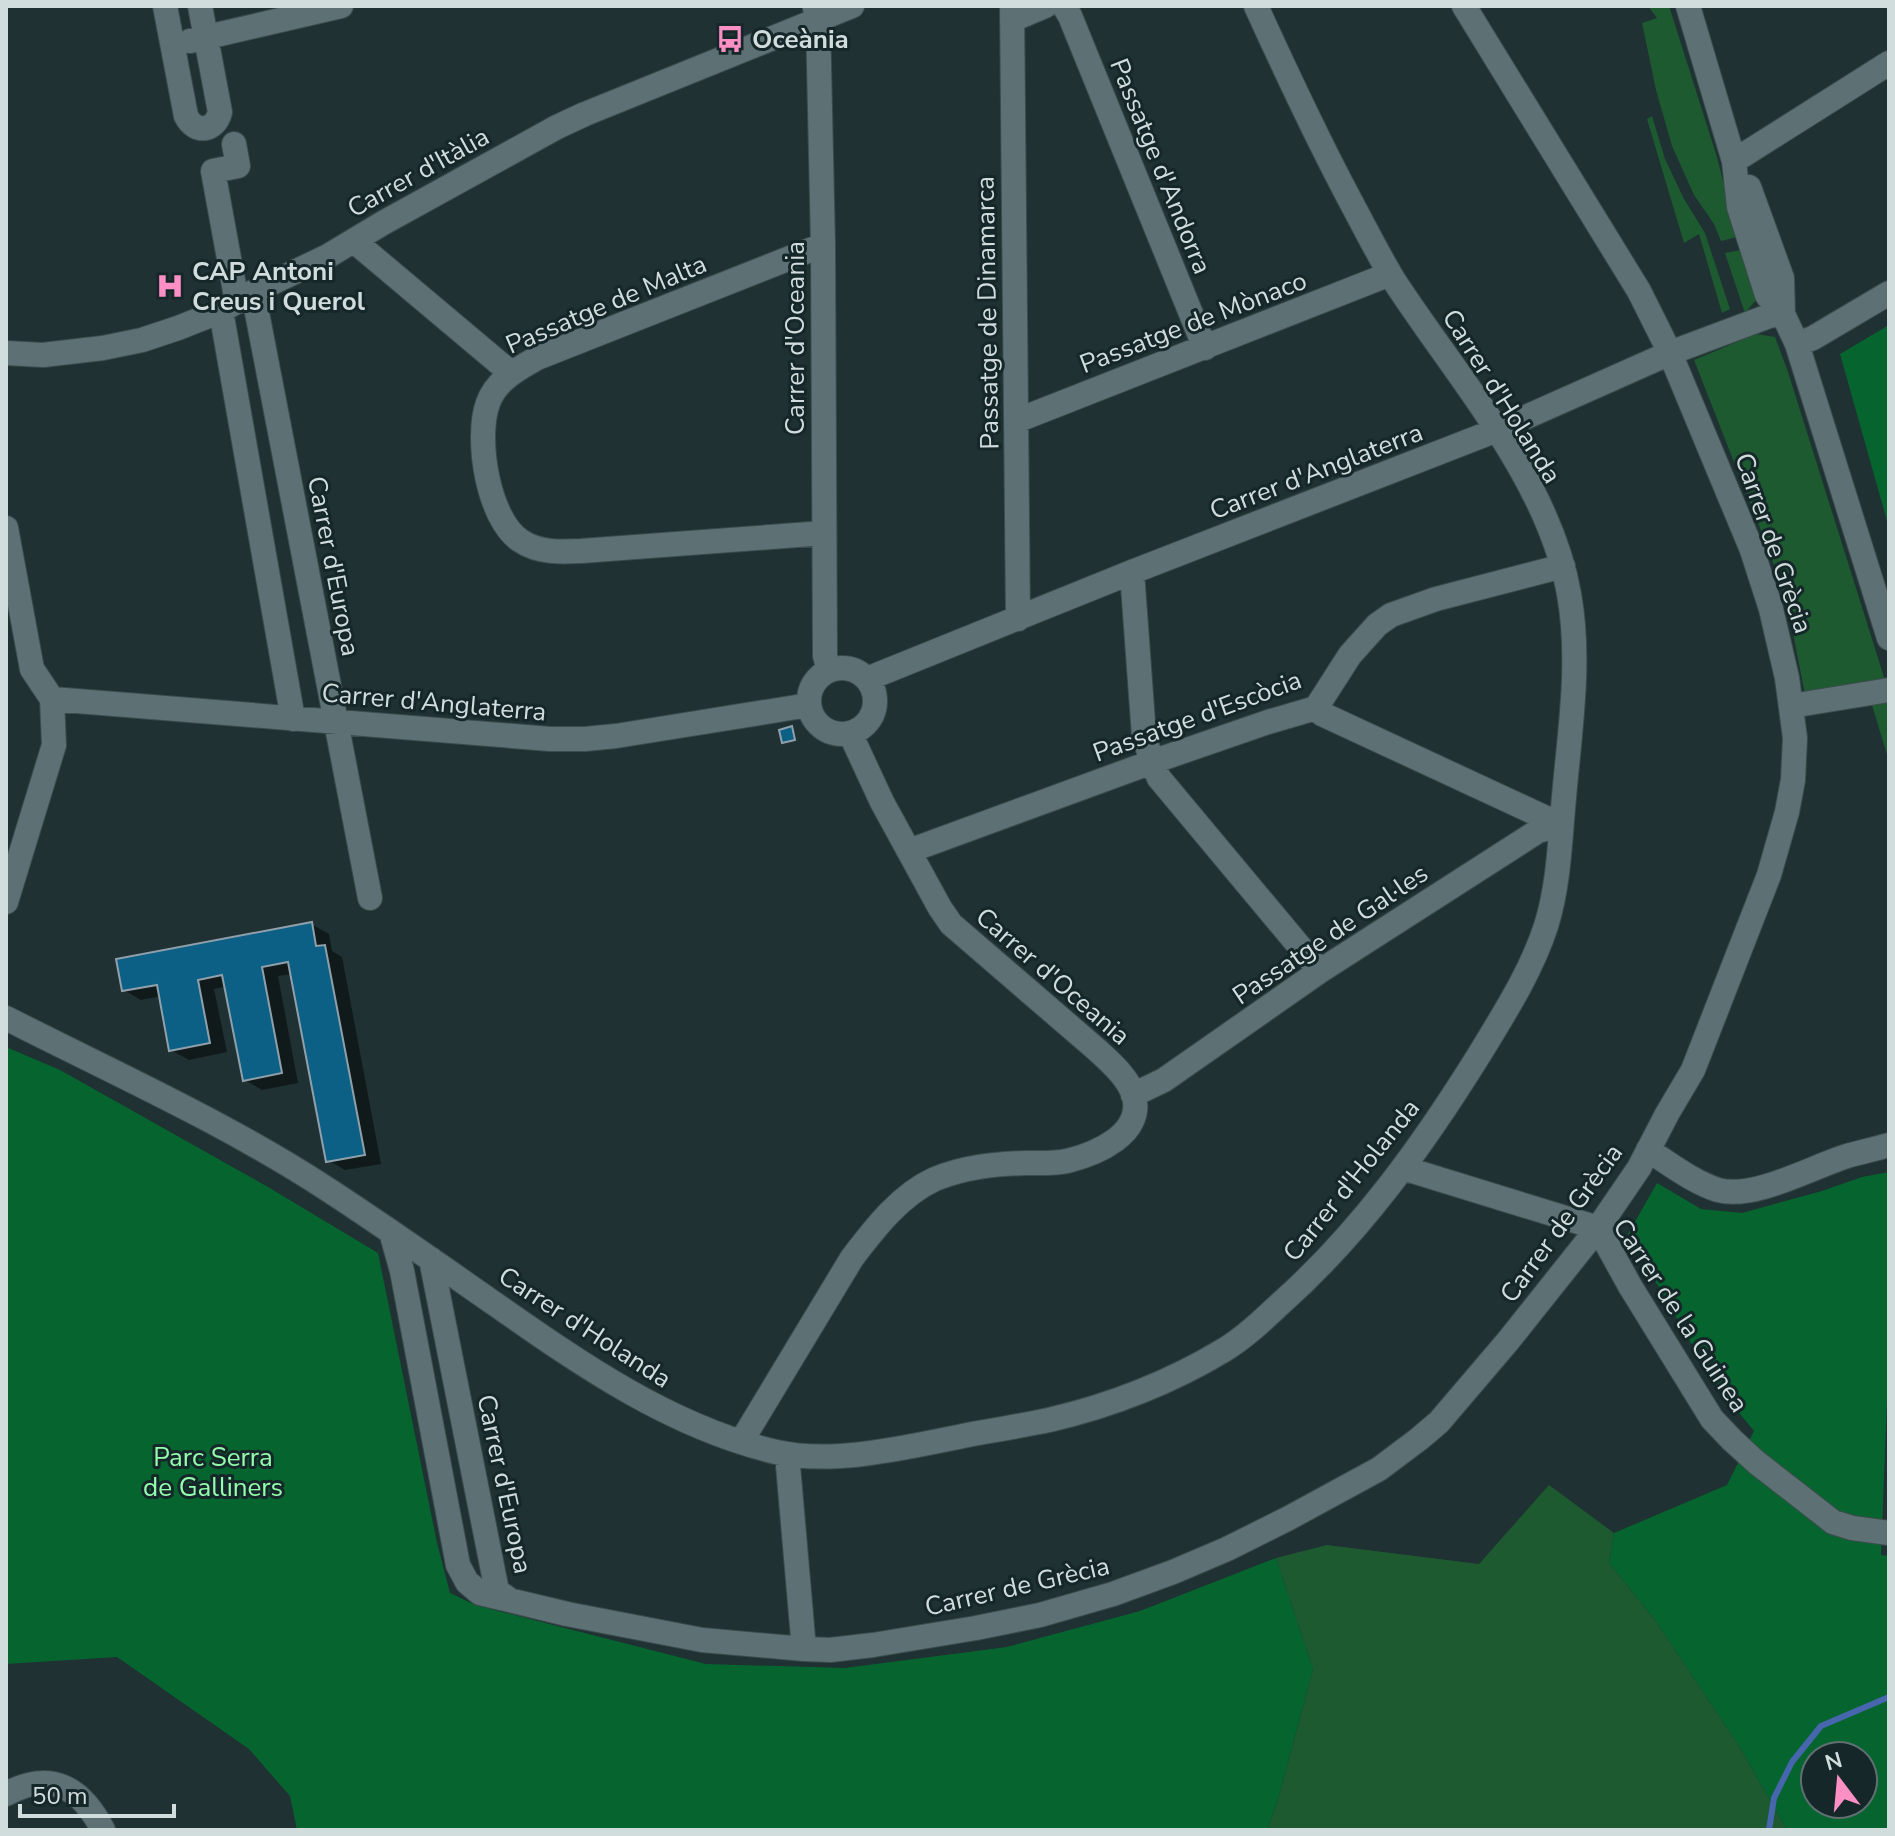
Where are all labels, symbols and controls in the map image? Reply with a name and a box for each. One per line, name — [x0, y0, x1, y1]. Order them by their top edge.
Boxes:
place label: Oceània — [752, 22, 849, 57]
bus stop icon: Oceània — [715, 24, 745, 54]
street label: Passatge d'Andorra — [1101, 53, 1220, 279]
street label: Carrer d'Itàlia — [341, 119, 495, 226]
street label: Passatge de Dinamarca — [968, 176, 1007, 450]
street label: Carrer d'Oceania — [778, 241, 813, 435]
street label: Passatge de Malta — [500, 246, 712, 363]
place label: CAP Antoni Creus i Querol — [192, 254, 366, 319]
street label: Passatge de Mònaco — [1075, 263, 1312, 382]
hospital icon: CAP Antoni Creus i Querol — [155, 271, 185, 301]
street label: Carrer d'Holanda — [1434, 302, 1569, 490]
street label: Carrer d'Anglaterra — [1205, 415, 1428, 528]
street label: Carrer de Grècia — [1726, 448, 1821, 638]
street label: Carrer d'Europa — [299, 473, 368, 659]
street label: Passatge d'Escòcia — [1088, 662, 1306, 770]
street label: Carrer d'Anglaterra — [320, 675, 548, 730]
street label: Passatge de Gal·les — [1226, 856, 1435, 1013]
street label: Carrer d'Oceania — [968, 900, 1137, 1053]
street label: Carrer d'Holanda — [1275, 1092, 1428, 1269]
street label: Carrer de Grècia — [1492, 1137, 1631, 1310]
street label: Carrer de la Guinea — [1605, 1211, 1756, 1419]
street label: Carrer d'Holanda — [492, 1258, 678, 1396]
street label: Carrer d'Europa — [468, 1391, 541, 1577]
park label: Parc Serra de Galliners — [143, 1440, 283, 1505]
street label: Carrer de Grècia — [921, 1548, 1113, 1625]
north arrow — [1799, 1740, 1879, 1820]
text: N — [1822, 1745, 1846, 1778]
scale bar — [20, 1768, 174, 1818]
text: 50 m — [32, 1780, 88, 1812]

